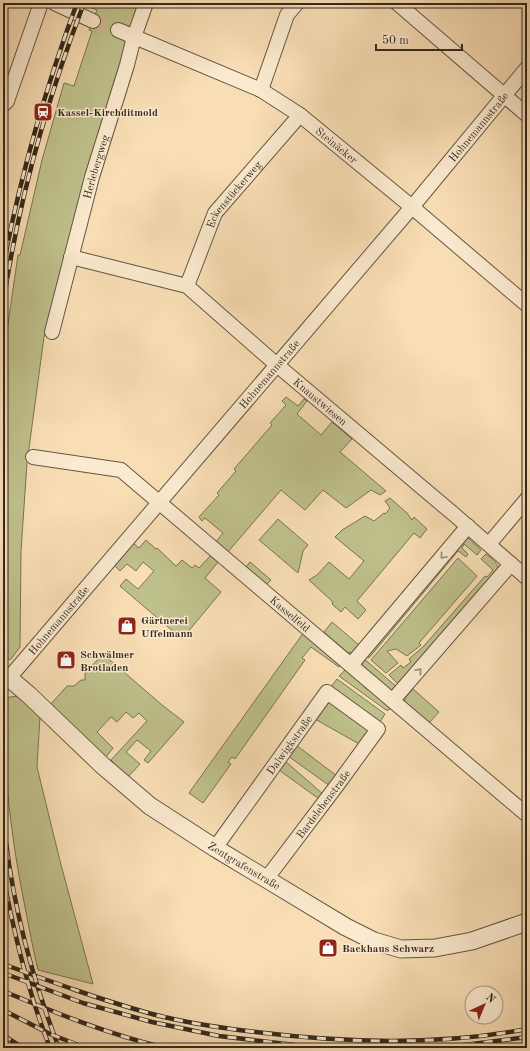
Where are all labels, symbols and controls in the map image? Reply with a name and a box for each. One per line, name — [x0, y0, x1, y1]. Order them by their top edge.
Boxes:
scale bar — [376, 26, 462, 52]
text: 50 m — [382, 34, 409, 47]
street label: Hohnemannstraße — [448, 91, 511, 165]
station icon: Kassel-Kirchditmold — [32, 101, 54, 123]
place label: Kassel-Kirchditmold — [57, 108, 158, 119]
street label: Steinäcker — [313, 126, 359, 167]
street label: Herlebergweg — [83, 134, 112, 200]
street label: Eckenstückerweg — [206, 160, 264, 230]
street label: Hohnemannstraße — [238, 339, 303, 412]
street label: Knaustwiesen — [290, 377, 348, 428]
one-way arrow — [440, 551, 447, 559]
street label: Hohnemannstraße — [27, 585, 92, 658]
street label: Kasselfeld — [267, 595, 312, 635]
shop icon: Gärtnerei Uffelmann — [116, 615, 138, 637]
place label: Gärtnerei Uffelmann — [141, 616, 193, 640]
shop icon: Schwälmer Brotladen — [55, 649, 77, 671]
place label: Schwälmer Brotladen — [80, 650, 134, 674]
one-way arrow — [414, 668, 421, 675]
street label: Dalwigkstraße — [265, 714, 315, 777]
street label: Bardelebenstraße — [295, 769, 353, 841]
street label: Zentgrafenstraße — [205, 841, 281, 893]
shop icon: Backhaus Schwarz — [317, 937, 339, 959]
place label: Backhaus Schwarz — [342, 944, 434, 955]
north arrow — [464, 985, 504, 1025]
text: N — [483, 992, 497, 1006]

